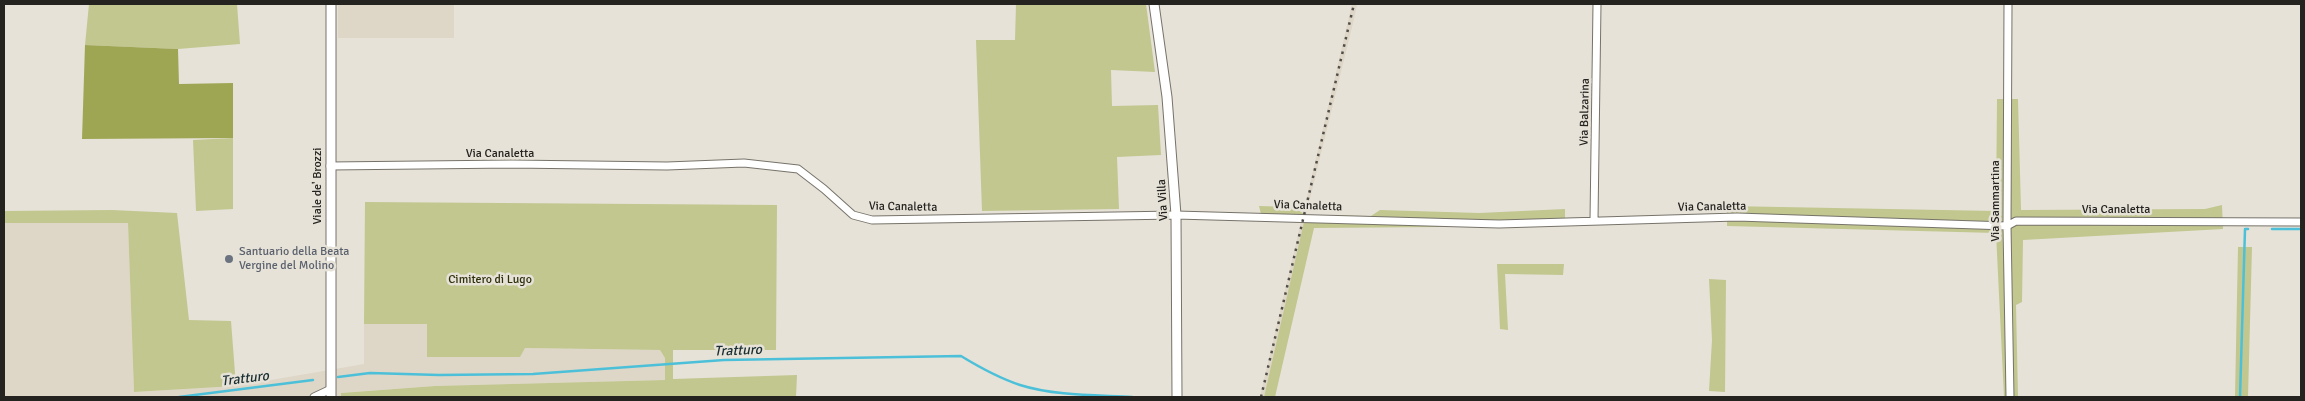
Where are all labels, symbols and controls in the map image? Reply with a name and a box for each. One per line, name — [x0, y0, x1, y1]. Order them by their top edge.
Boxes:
street label: Via Balzarina — [1577, 78, 1593, 146]
street label: Viale de' Brozzi — [311, 147, 325, 225]
street label: Via Canaletta — [466, 147, 534, 161]
street label: Via Sammartina — [1989, 160, 2003, 242]
street label: Via Villa — [1155, 179, 1171, 221]
street label: Via Canaletta — [1273, 198, 1343, 214]
street label: Via Canaletta — [869, 199, 937, 215]
street label: Via Canaletta — [1678, 199, 1746, 215]
street label: Via Canaletta — [2082, 203, 2150, 217]
place label: Santuario della Beata Vergine del Molino — [239, 245, 349, 273]
marker: Santuario della Beata Vergine del Molino — [223, 253, 235, 265]
park label: Cimitero di Lugo — [448, 273, 532, 287]
water label: Tratturo — [714, 342, 762, 360]
water label: Tratturo — [220, 368, 270, 390]

